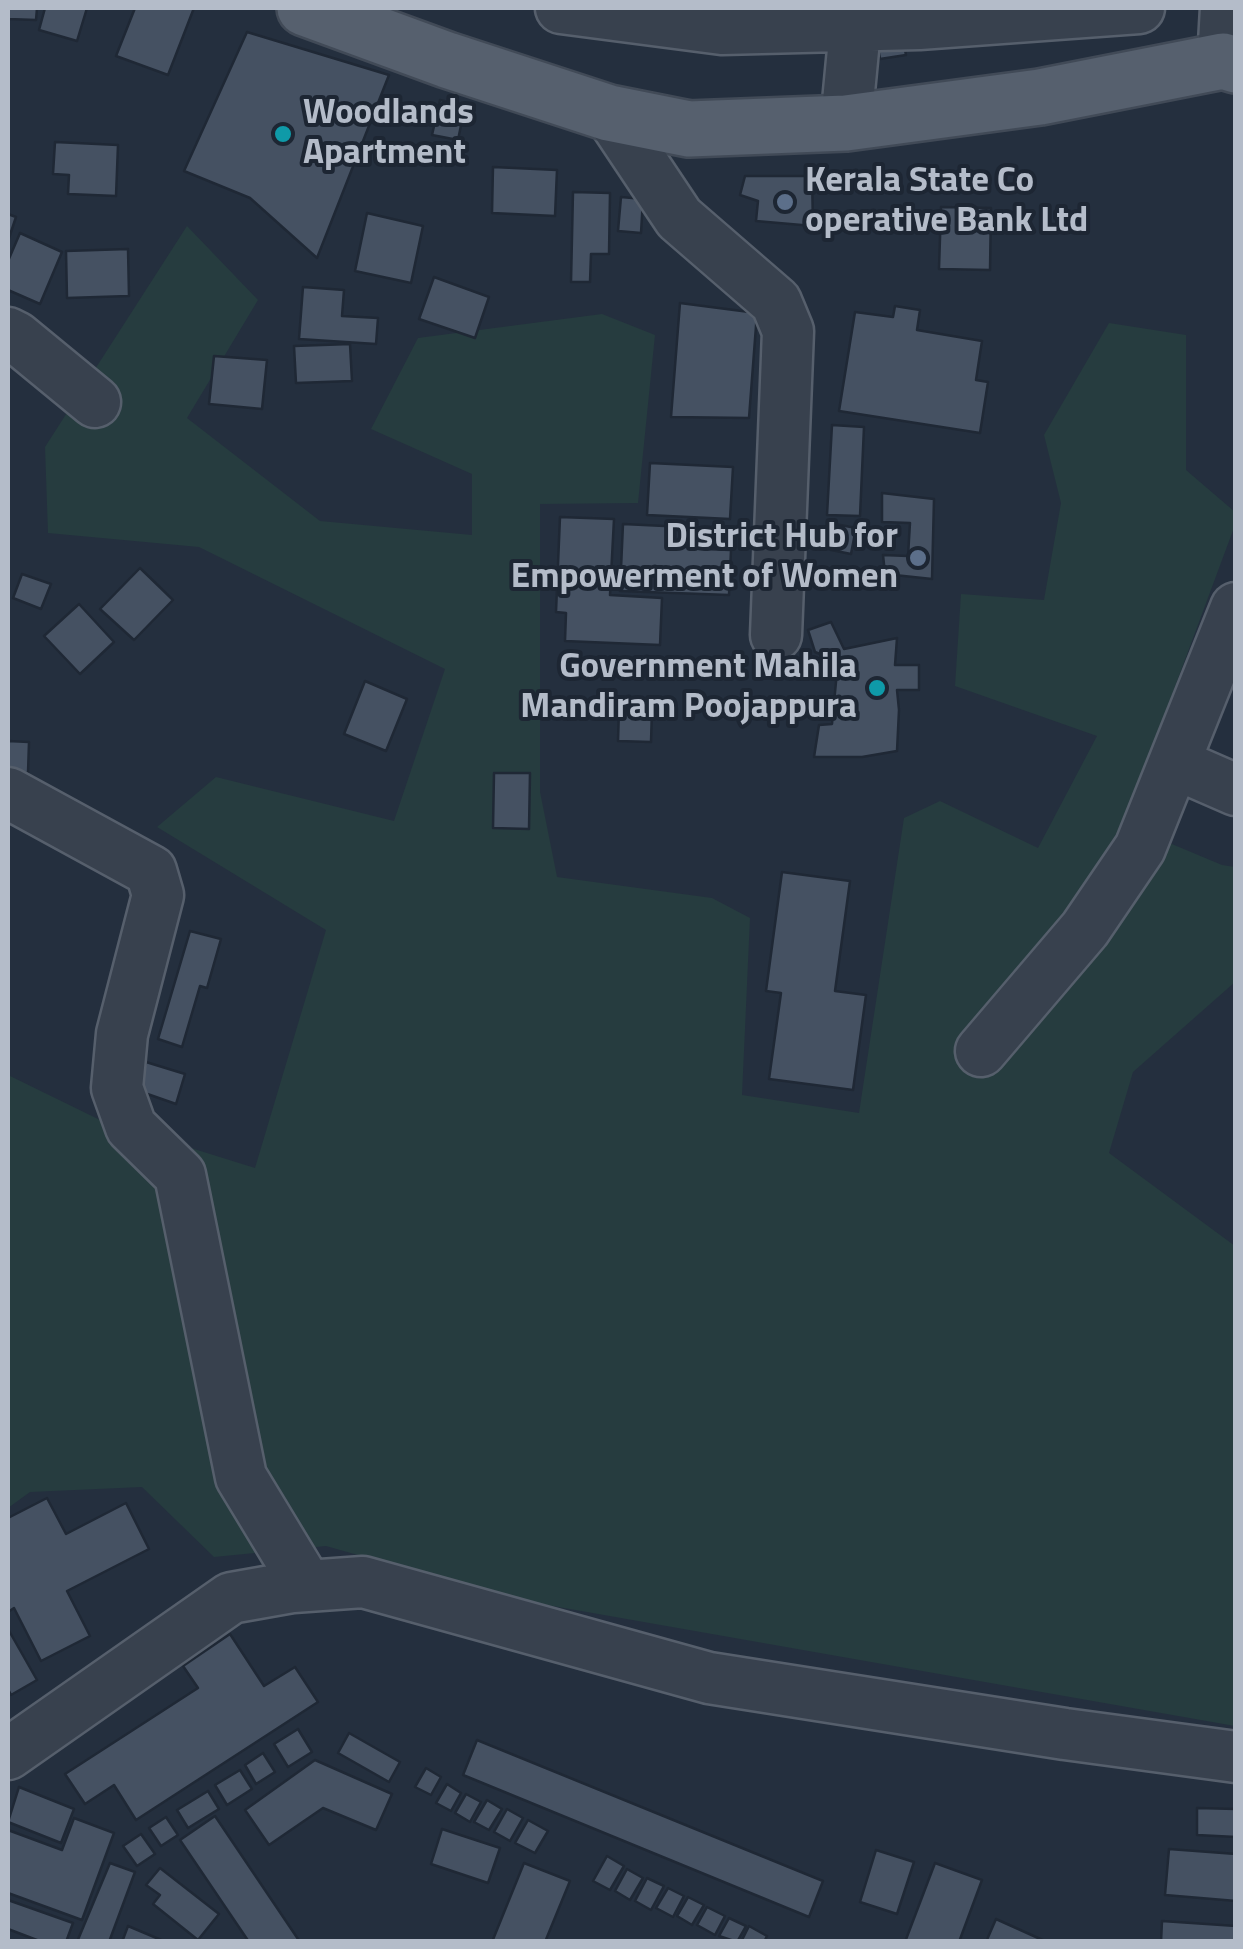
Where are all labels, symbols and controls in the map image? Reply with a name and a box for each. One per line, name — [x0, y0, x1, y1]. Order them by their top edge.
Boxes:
place label: Woodlands Apartment — [303, 93, 474, 175]
marker: Woodlands Apartment — [272, 123, 294, 145]
place label: Kerala State Co operative Bank Ltd — [805, 161, 1088, 243]
marker: Kerala State Co operative Bank Ltd — [774, 191, 796, 213]
place label: District Hub for Empowerment of Women — [511, 517, 898, 599]
marker: District Hub for Empowerment of Women — [907, 547, 929, 569]
place label: Government Mahila Mandiram Poojappura — [520, 647, 857, 729]
marker: Government Mahila Mandiram Poojappura — [866, 677, 888, 699]

